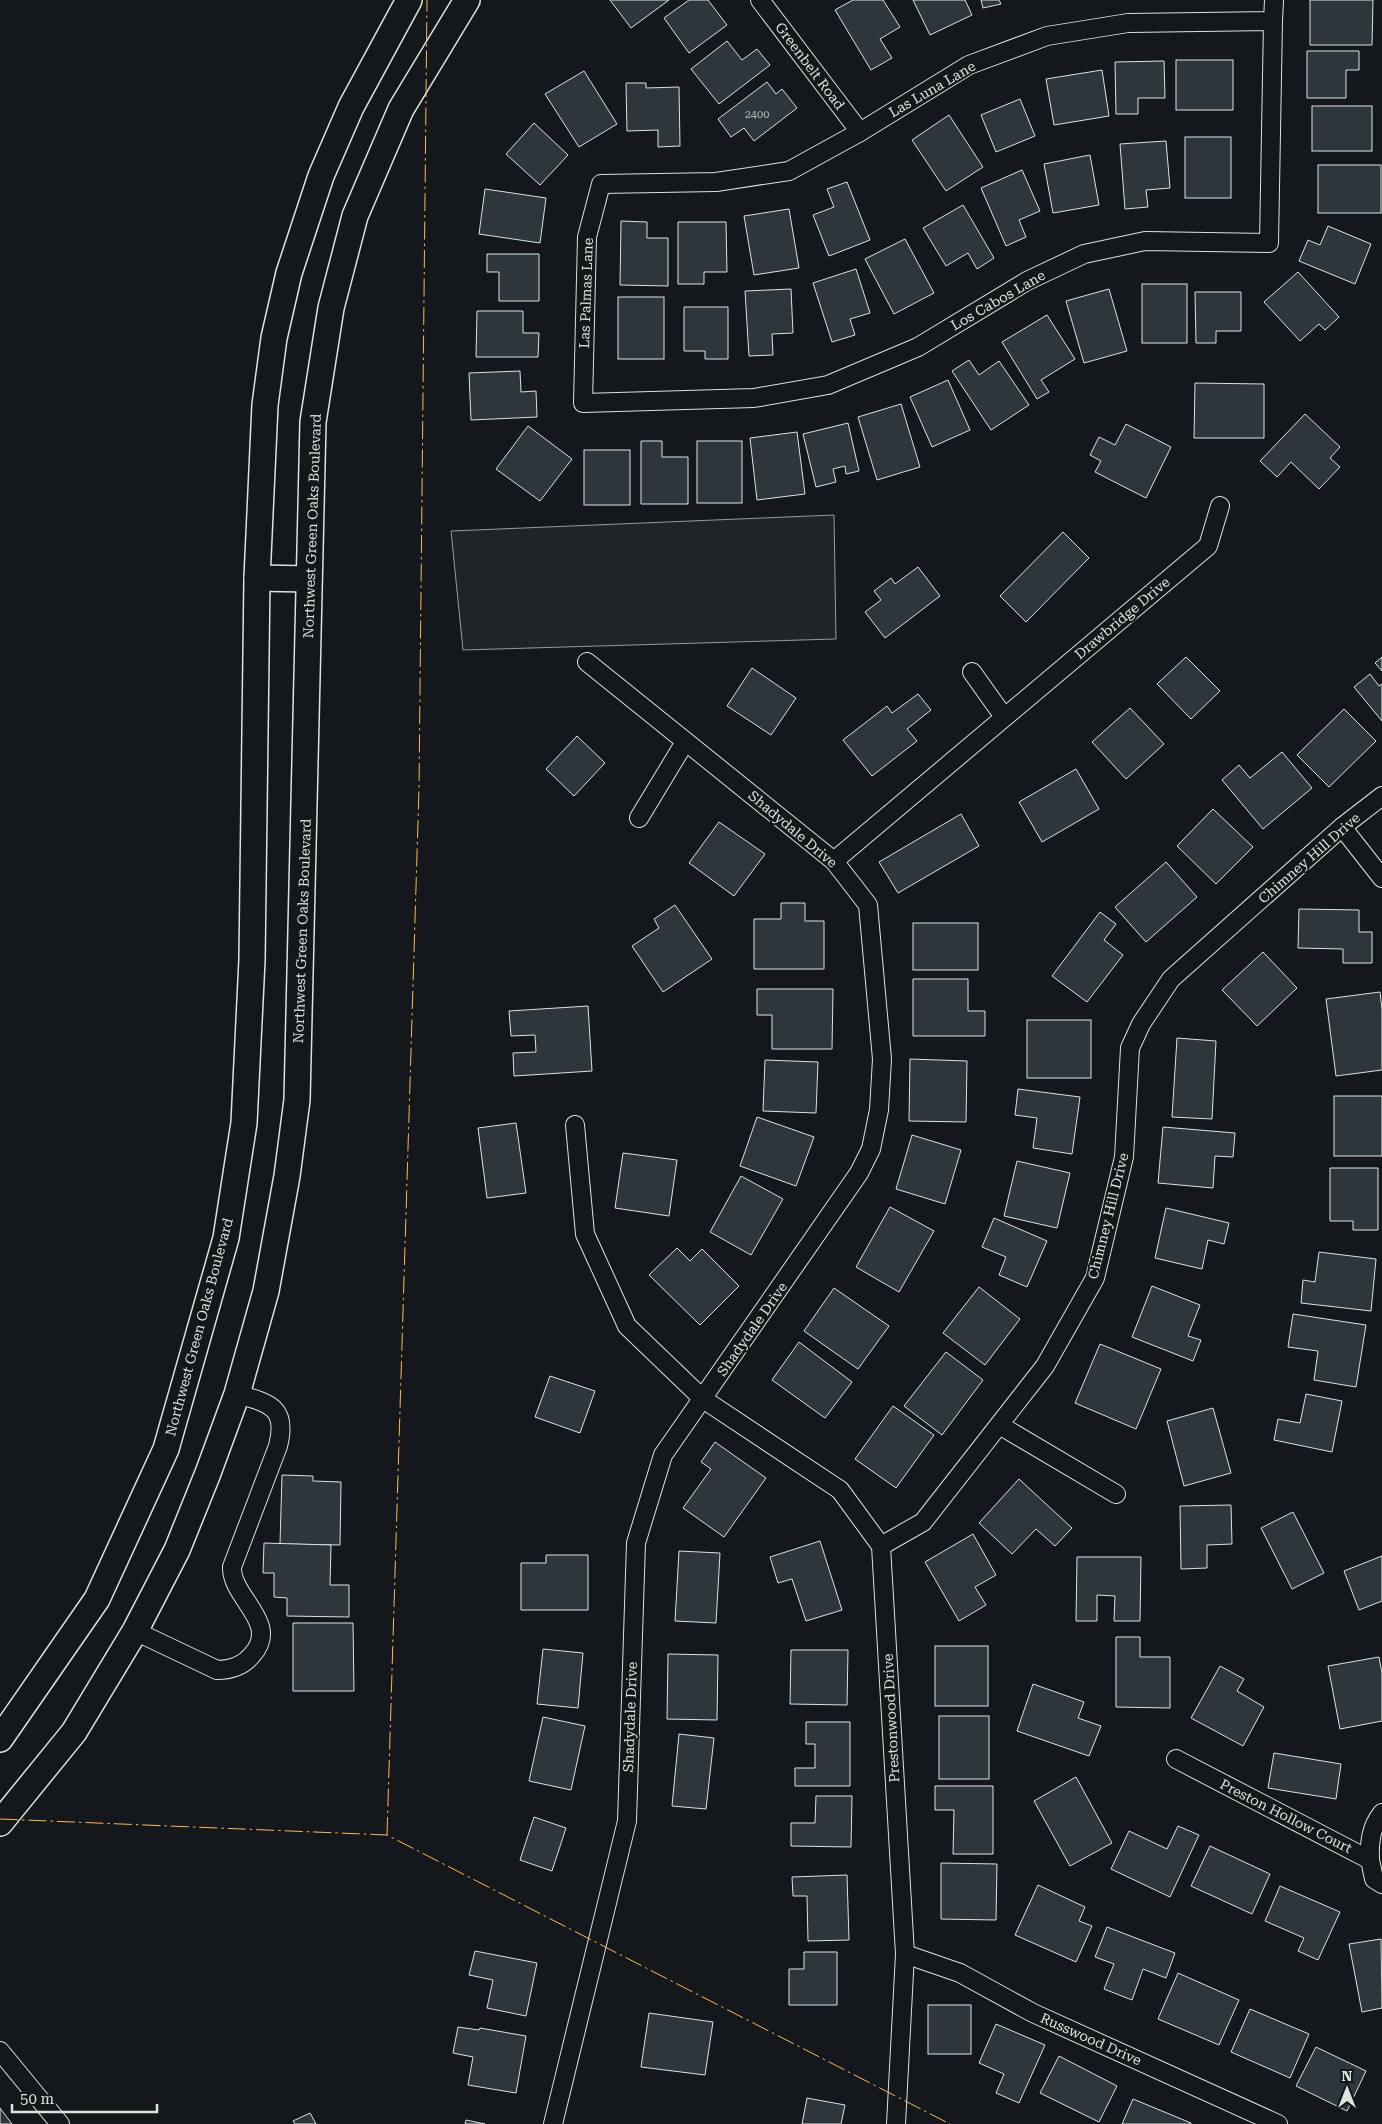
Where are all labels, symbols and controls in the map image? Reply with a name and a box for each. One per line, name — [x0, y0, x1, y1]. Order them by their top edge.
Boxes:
street label: Greenbelt Road — [772, 19, 848, 113]
street label: Las Luna Lane — [886, 58, 978, 120]
house number: 2400 — [745, 108, 769, 121]
street label: Las Palmas Lane — [576, 237, 596, 349]
street label: Los Cabos Lane — [948, 266, 1048, 333]
street label: Northwest Green Oaks Boulevard — [300, 413, 324, 639]
street label: Drawbridge Drive — [1071, 573, 1173, 662]
street label: Shadydale Drive — [745, 787, 841, 871]
street label: Chimney Hill Drive — [1255, 809, 1363, 907]
street label: Northwest Green Oaks Boulevard — [290, 818, 314, 1044]
street label: Chimney Hill Drive — [1085, 1151, 1132, 1281]
street label: Northwest Green Oaks Boulevard — [162, 1216, 236, 1438]
street label: Shadydale Drive — [714, 1279, 791, 1379]
street label: Prestonwood Drive — [880, 1653, 902, 1783]
street label: Shadydale Drive — [620, 1661, 640, 1773]
street label: Preston Hollow Court — [1217, 1776, 1355, 1856]
street label: Russwood Drive — [1038, 2010, 1144, 2069]
north arrow — [1322, 2064, 1372, 2114]
text: N — [1342, 2068, 1353, 2084]
scale bar — [12, 2082, 158, 2114]
text: 50 m — [20, 2090, 55, 2108]

